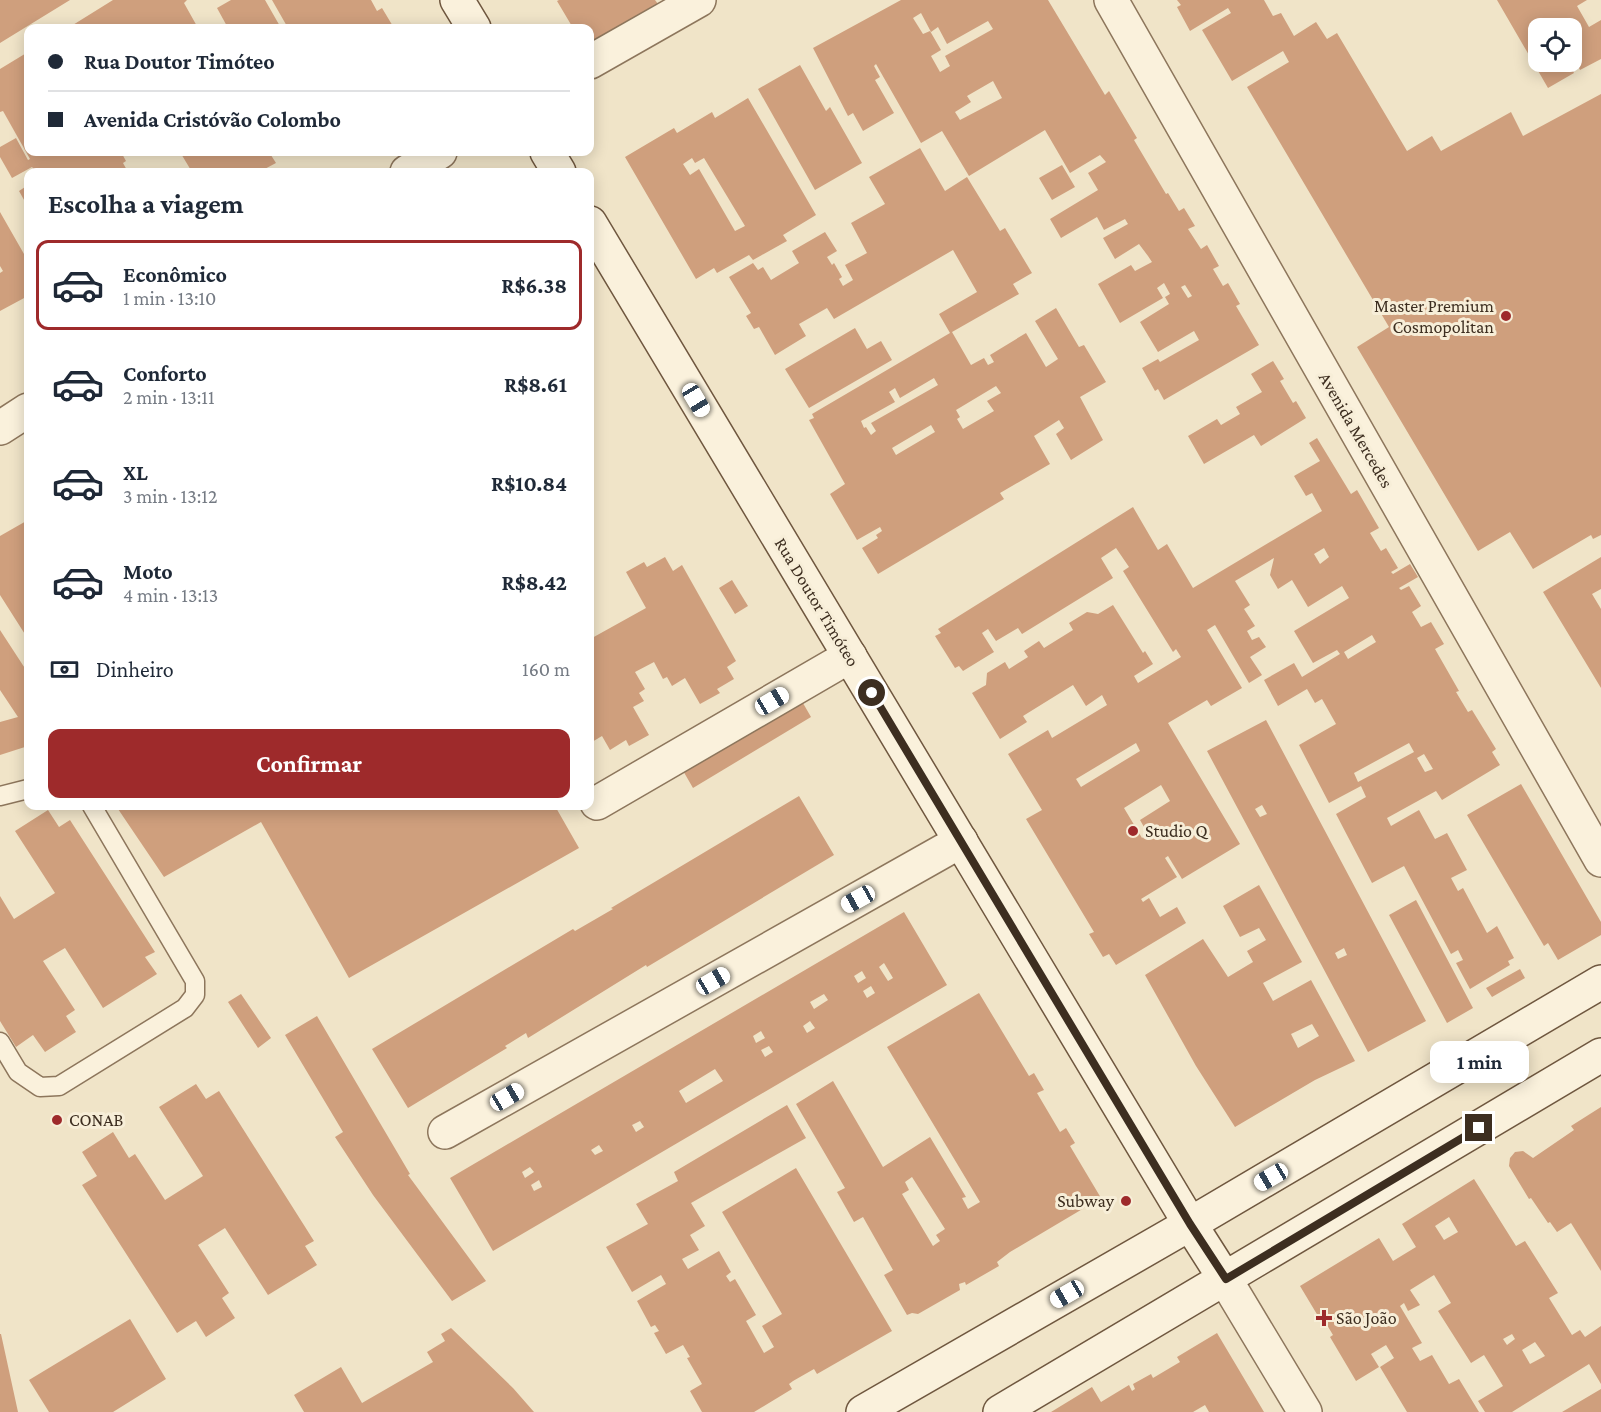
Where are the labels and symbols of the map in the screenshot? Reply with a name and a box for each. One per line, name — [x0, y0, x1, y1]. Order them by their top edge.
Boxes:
place label: Master Premium Cosmopolitan — [1374, 296, 1495, 337]
marker: Master Premium Cosmopolitan — [1499, 309, 1513, 323]
street label: Avenida Mercedes — [1315, 369, 1397, 491]
car — [679, 380, 713, 420]
street label: Rua Doutor Timóteo — [771, 534, 863, 670]
route start — [858, 679, 885, 706]
car — [752, 684, 792, 718]
place label: Studio Q — [1145, 821, 1208, 841]
marker: Studio Q — [1126, 824, 1140, 838]
car — [838, 882, 878, 916]
car — [693, 964, 733, 998]
callout: 1 min — [1430, 1041, 1528, 1083]
car — [487, 1080, 527, 1114]
place label: CONAB — [69, 1110, 124, 1130]
marker: CONAB — [50, 1113, 64, 1127]
route end — [1465, 1114, 1492, 1141]
car — [1251, 1160, 1291, 1194]
place label: Subway — [1057, 1191, 1115, 1211]
marker: Subway — [1119, 1194, 1133, 1208]
car — [1047, 1277, 1087, 1311]
place label: São João — [1336, 1308, 1397, 1328]
marker: São João — [1317, 1311, 1331, 1325]

